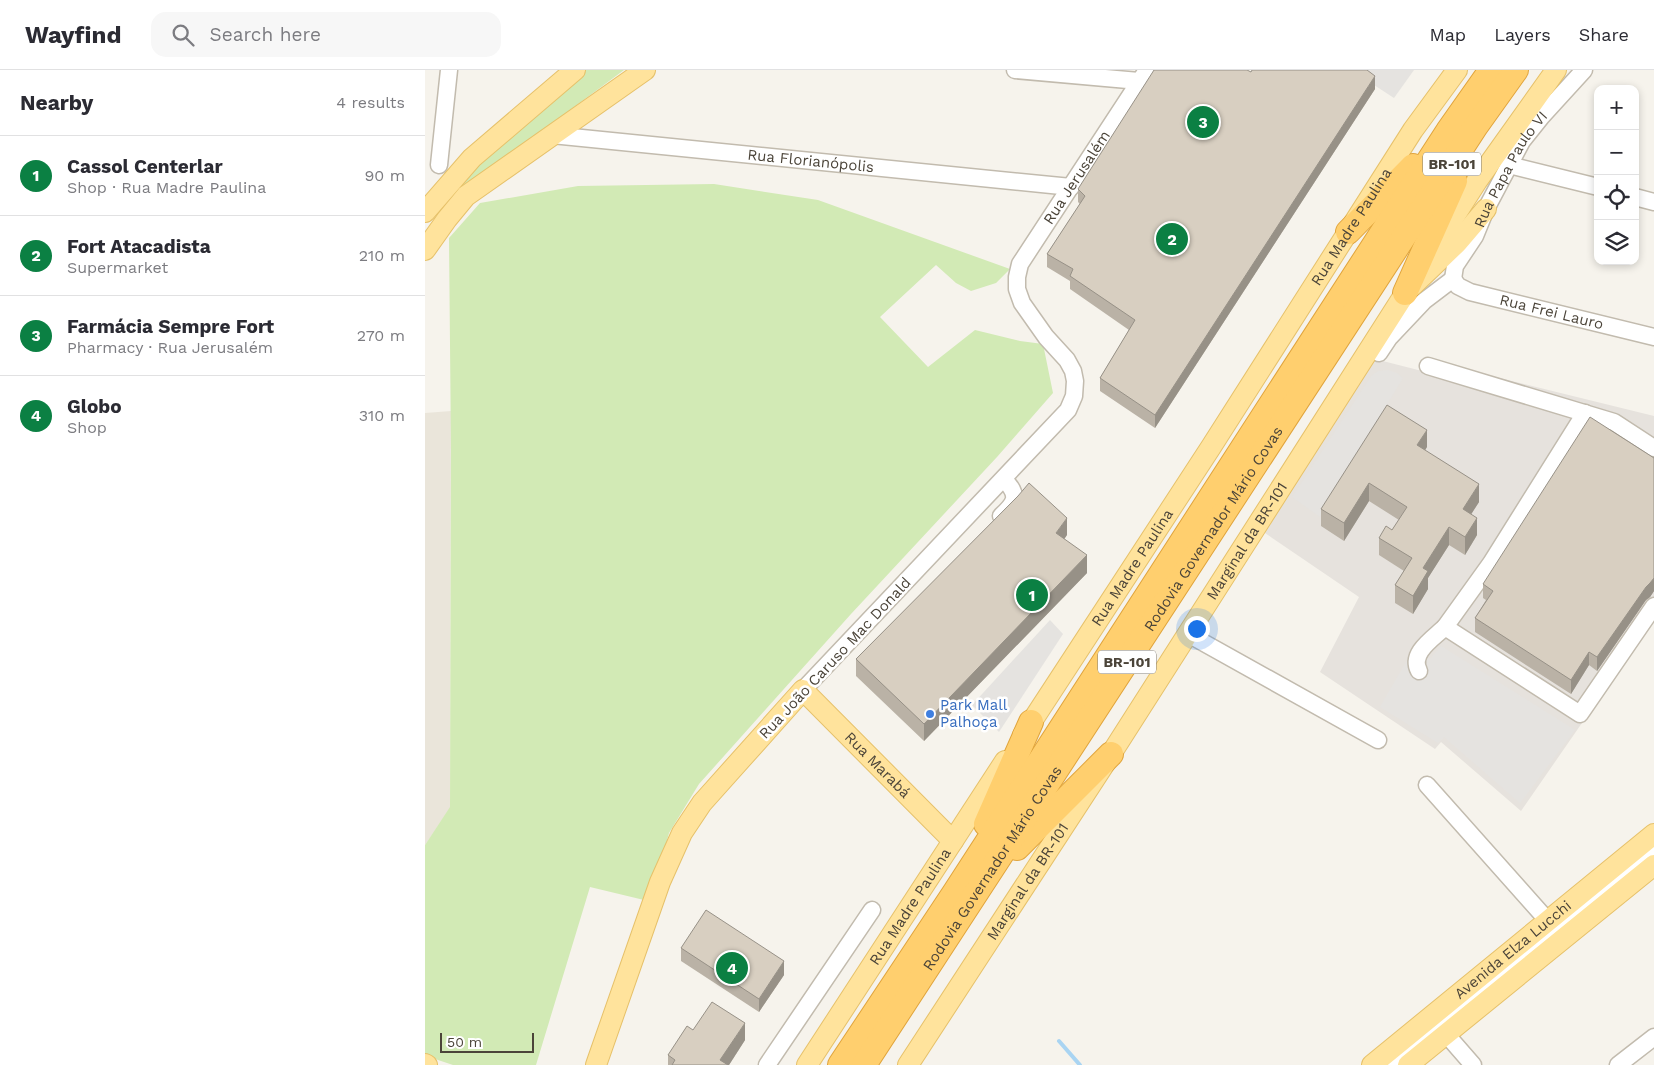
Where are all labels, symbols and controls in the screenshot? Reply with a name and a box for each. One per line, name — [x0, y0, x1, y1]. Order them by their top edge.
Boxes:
search box — [151, 12, 501, 57]
text: Wayfind — [25, 21, 121, 49]
icon: search — [169, 21, 197, 49]
text: Search here — [209, 23, 321, 46]
text: Map — [1429, 24, 1466, 45]
text: Layers — [1494, 24, 1551, 45]
text: Share — [1579, 24, 1629, 45]
map controls — [1594, 85, 1639, 265]
button: + — [1594, 85, 1639, 130]
text: Nearby — [20, 90, 93, 115]
text: 4 results — [336, 93, 405, 112]
pin: 3 — [1187, 103, 1219, 141]
street label: Rua Papa Paulo VI — [1470, 107, 1551, 230]
street label: Rua Jerusalém — [1039, 127, 1114, 228]
button: − — [1594, 130, 1639, 175]
street label: Rua Florianópolis — [747, 146, 875, 176]
road number: BR-101 — [1423, 152, 1481, 176]
text: Cassol Centerlar — [67, 155, 223, 178]
street label: Rua Madre Paulina — [1307, 164, 1396, 289]
text: 1 — [33, 166, 39, 185]
text: 90 m — [364, 166, 405, 185]
button: locate — [1594, 175, 1639, 220]
text: Shop · Rua Madre Paulina — [67, 178, 266, 197]
pin: 2 — [1156, 220, 1188, 258]
button: layers — [1594, 220, 1639, 265]
text: Fort Atacadista — [67, 235, 211, 258]
text: 2 — [31, 246, 41, 265]
text: 210 m — [359, 246, 405, 265]
text: Supermarket — [67, 258, 168, 277]
street label: Rua Frei Lauro — [1498, 291, 1605, 333]
text: Farmácia Sempre Fort — [67, 315, 274, 338]
text: 3 — [31, 326, 41, 345]
text: 270 m — [357, 326, 405, 345]
text: Pharmacy · Rua Jerusalém — [67, 338, 273, 357]
text: Globo — [67, 395, 122, 418]
text: 4 — [31, 406, 41, 425]
text: 310 m — [359, 406, 405, 425]
text: Shop — [67, 418, 107, 437]
street label: Rodovia Governador Mário Covas — [1140, 423, 1287, 635]
street label: Marginal da BR-101 — [1203, 479, 1291, 603]
street label: Rua Madre Paulina — [1088, 505, 1177, 629]
street label: Rua João Caruso Mac Donald — [755, 573, 915, 743]
pin: 1 — [1016, 576, 1048, 614]
your location — [1184, 616, 1210, 642]
road number: BR-101 — [1098, 650, 1156, 674]
place label: Park Mall Palhoça — [940, 696, 1008, 731]
marker: Park Mall Palhoça — [924, 708, 936, 720]
street label: Rua Marabá — [841, 728, 915, 802]
street label: Rodovia Governador Mário Covas — [919, 762, 1066, 974]
street label: Marginal da BR-101 — [983, 820, 1072, 943]
street label: Rua Madre Paulina — [866, 844, 955, 969]
street label: Avenida Elza Lucchi — [1451, 897, 1575, 1003]
pin: 4 — [716, 949, 748, 987]
scale bar — [440, 1030, 534, 1053]
text: 50 m — [447, 1034, 482, 1050]

